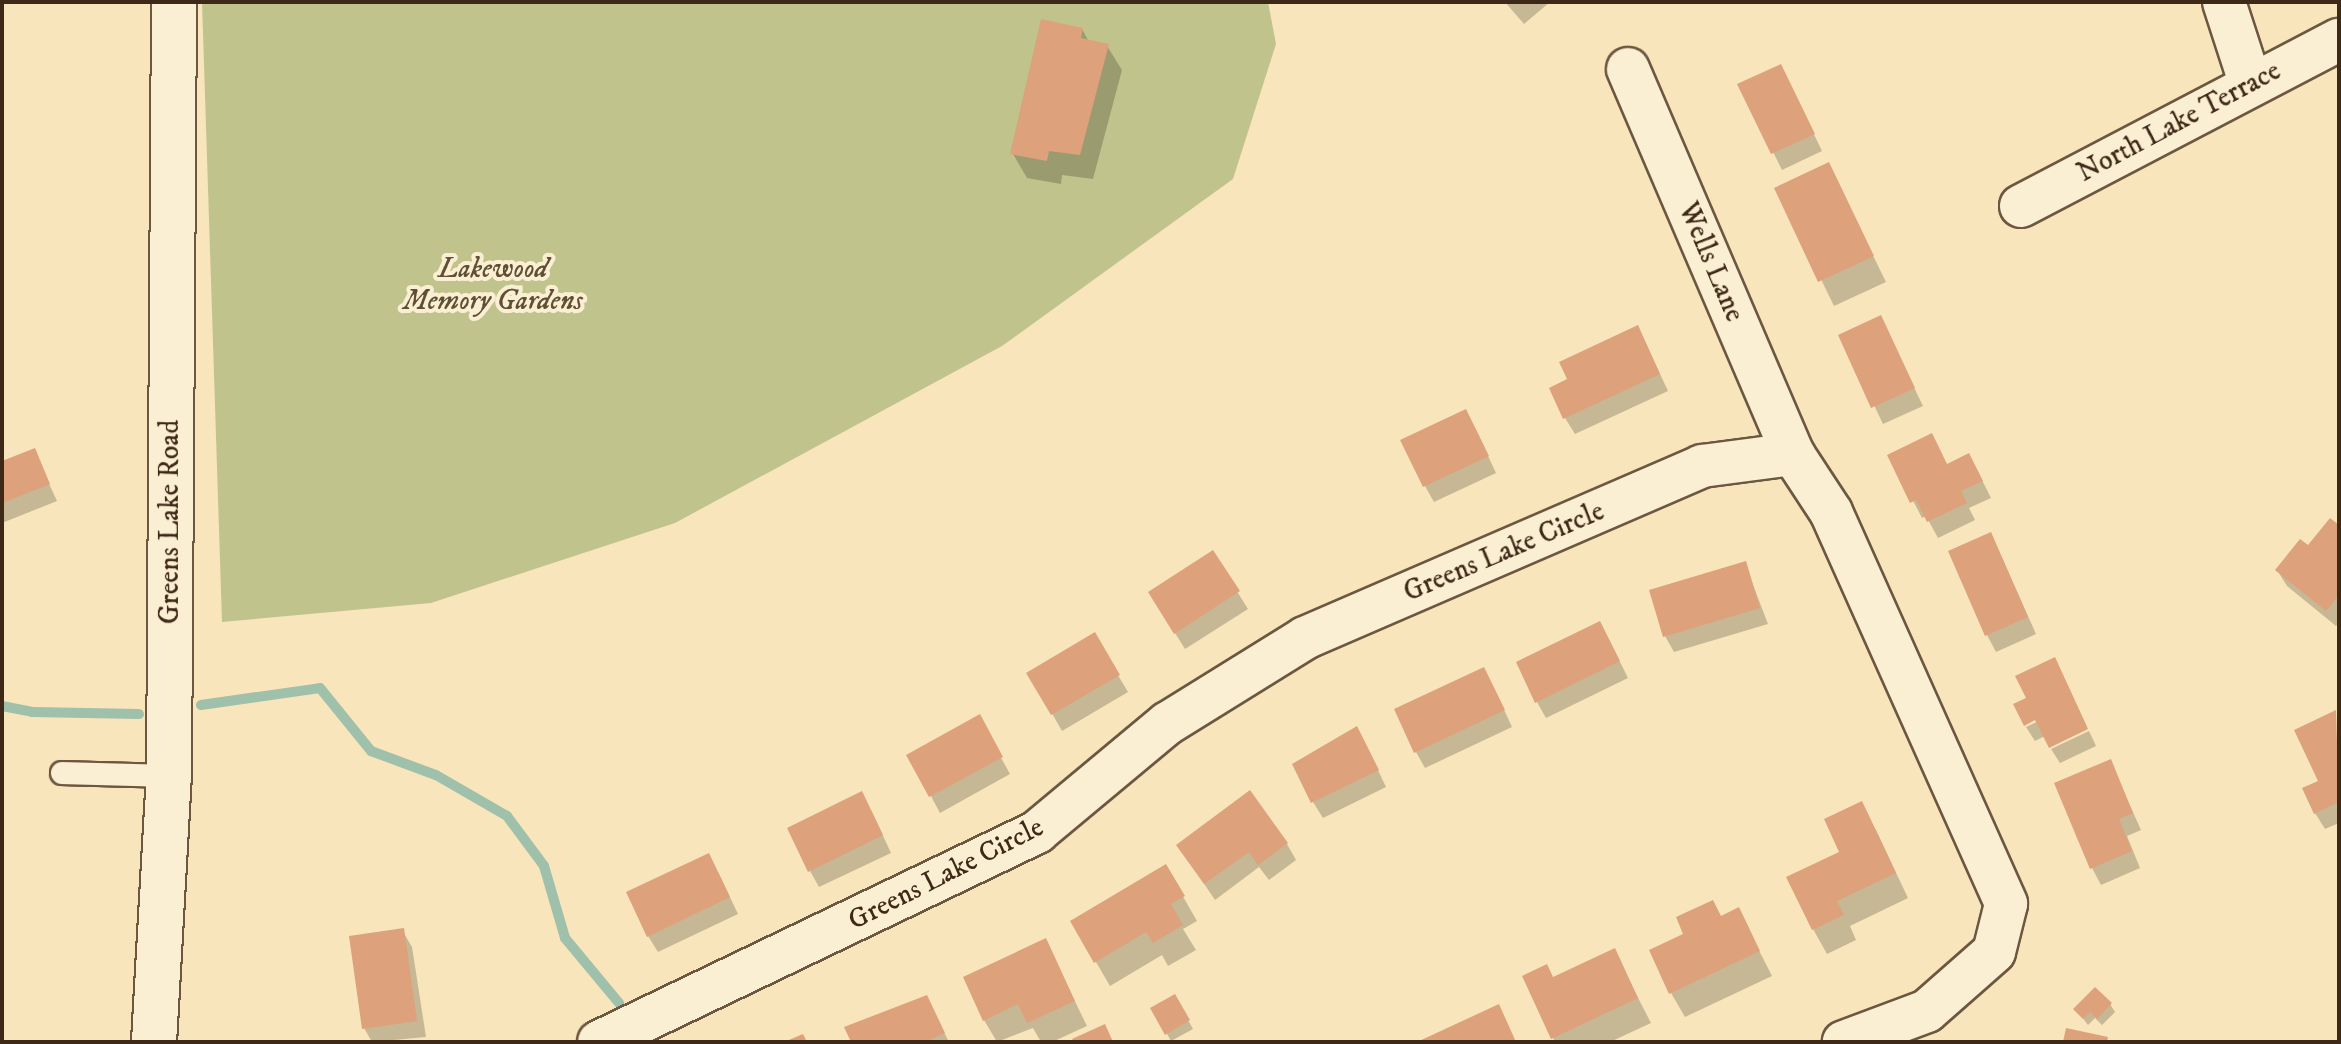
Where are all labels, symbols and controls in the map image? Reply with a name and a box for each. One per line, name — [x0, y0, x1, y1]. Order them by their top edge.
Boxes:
street label: North Lake Terrace — [2071, 54, 2287, 190]
street label: Wells Lane — [1671, 197, 1751, 327]
park label: Lakewood Memory Gardens — [403, 252, 583, 318]
street label: Greens Lake Road — [153, 420, 187, 624]
street label: Greens Lake Circle — [1399, 495, 1609, 609]
street label: Greens Lake Circle — [843, 810, 1049, 938]

